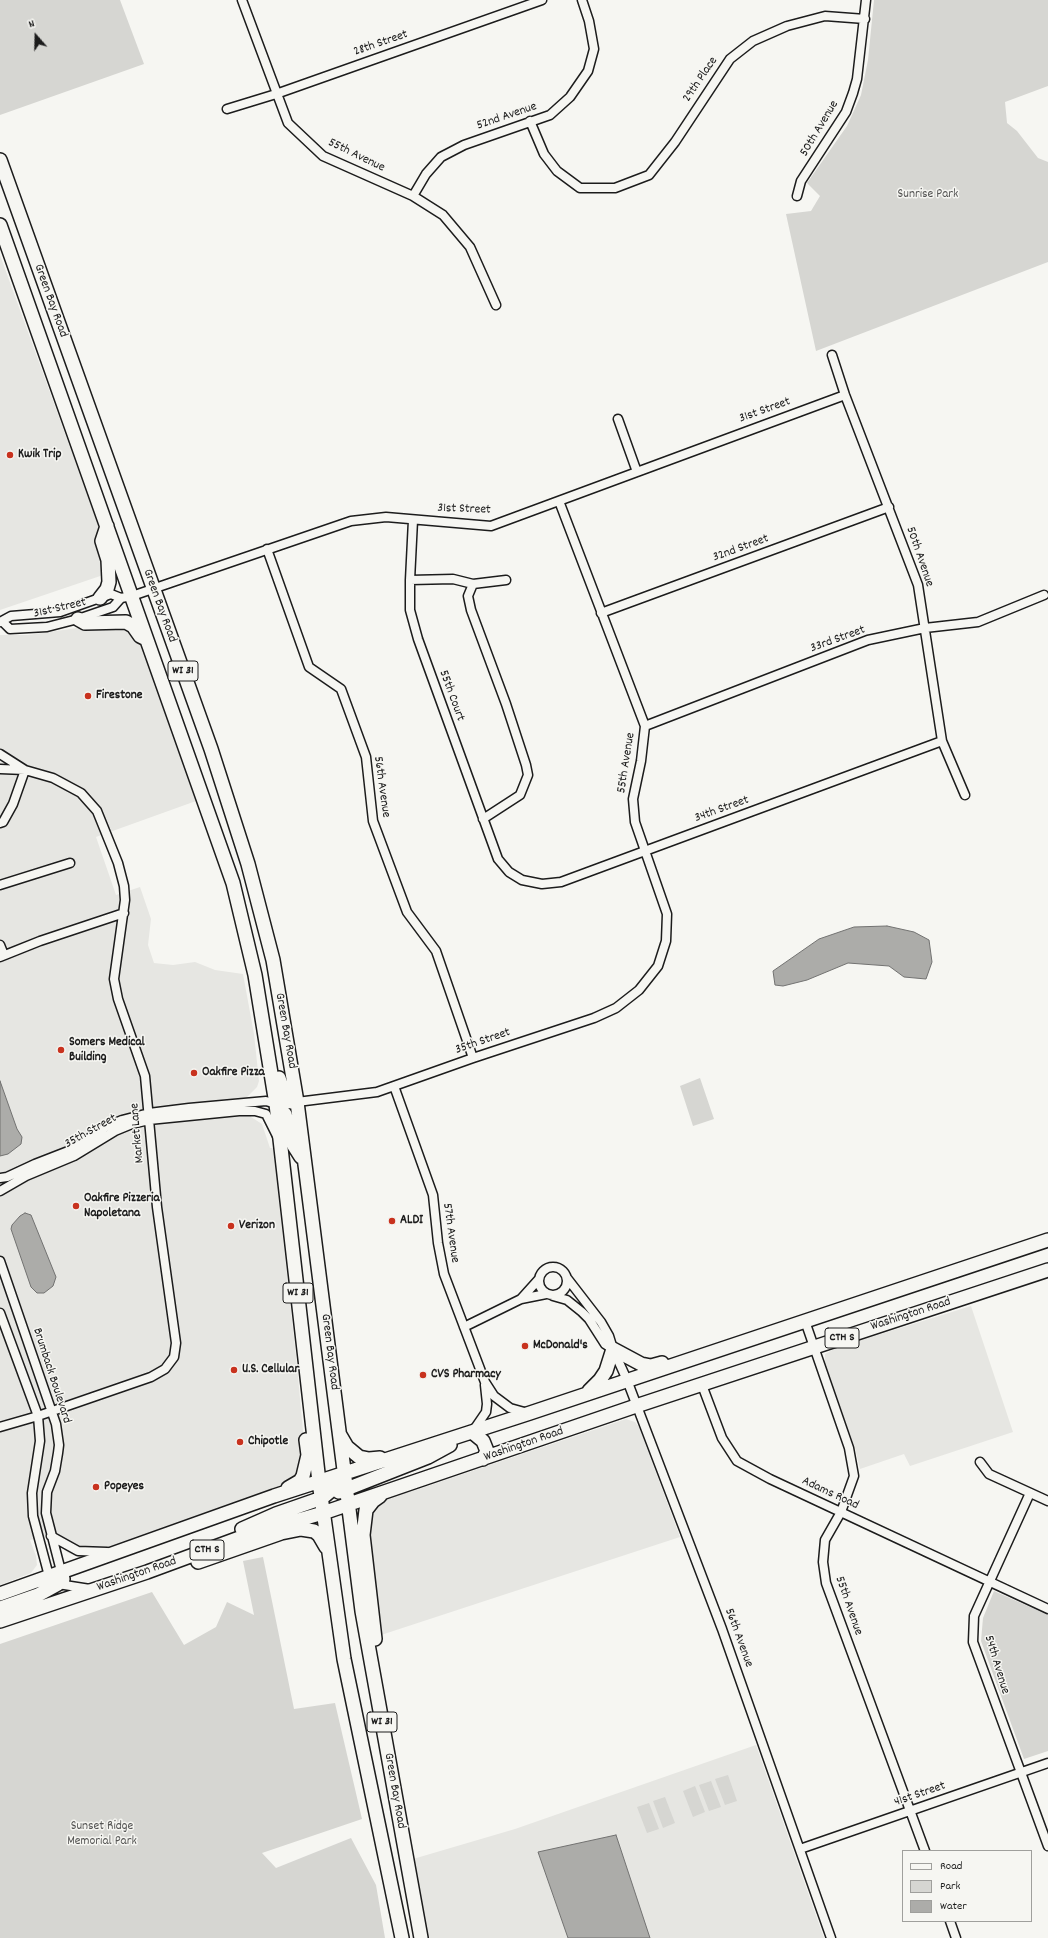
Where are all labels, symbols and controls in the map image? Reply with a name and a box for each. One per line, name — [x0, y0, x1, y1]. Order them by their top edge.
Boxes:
north arrow — [16, 16, 56, 56]
text: N — [27, 16, 37, 33]
street label: 28th Street — [352, 27, 410, 61]
street label: 29th Place — [680, 54, 722, 106]
street label: 50th Avenue — [797, 98, 843, 160]
street label: 52nd Avenue — [475, 99, 539, 135]
street label: 55th Avenue — [325, 136, 387, 176]
park label: Sunrise Park — [898, 187, 958, 203]
street label: Green Bay Road — [30, 262, 70, 340]
street label: 31st Street — [737, 395, 793, 427]
place label: Kwik Trip — [18, 447, 61, 463]
marker: Kwik Trip — [5, 450, 15, 460]
street label: 31st Street — [437, 501, 491, 519]
street label: 50th Avenue — [901, 525, 937, 589]
street label: 32nd Street — [711, 532, 771, 566]
street label: Green Bay Road — [139, 567, 179, 645]
street label: 31st Street — [32, 595, 88, 623]
street label: 33rd Street — [809, 623, 867, 657]
road number: WI 31 — [168, 661, 198, 681]
street label: 55th Court — [435, 668, 467, 724]
place label: Firestone — [96, 688, 143, 704]
marker: Firestone — [83, 691, 93, 701]
street label: 55th Avenue — [614, 731, 640, 795]
street label: 56th Avenue — [369, 755, 393, 819]
street label: 34th Street — [693, 793, 751, 827]
street label: Green Bay Road — [271, 992, 299, 1070]
street label: 35th Street — [453, 1025, 513, 1059]
place label: Somers Medical Building — [69, 1035, 145, 1066]
marker: Somers Medical Building — [56, 1045, 66, 1055]
place label: Oakfire Pizza — [202, 1065, 265, 1081]
marker: Oakfire Pizza — [189, 1068, 199, 1078]
street label: Market Lane — [128, 1102, 148, 1164]
street label: 35th Street — [62, 1111, 120, 1153]
place label: Oakfire Pizzeria Napoletana — [84, 1191, 160, 1222]
marker: Oakfire Pizzeria Napoletana — [71, 1201, 81, 1211]
street label: 57th Avenue — [438, 1202, 462, 1264]
place label: ALDI — [400, 1213, 423, 1229]
marker: ALDI — [387, 1216, 397, 1226]
place label: Verizon — [239, 1218, 275, 1234]
marker: Verizon — [226, 1221, 236, 1231]
road number: WI 31 — [283, 1283, 313, 1303]
street label: Washington Road — [869, 1295, 953, 1335]
street label: Green Bay Road — [317, 1313, 341, 1391]
street label: Brumback Boulevard — [28, 1326, 74, 1426]
road number: CTH S — [825, 1328, 859, 1348]
place label: McDonald's — [533, 1338, 588, 1354]
marker: McDonald's — [520, 1341, 530, 1351]
place label: U.S. Cellular — [242, 1362, 299, 1378]
marker: U.S. Cellular — [229, 1365, 239, 1375]
place label: CVS Pharmacy — [431, 1367, 501, 1383]
marker: CVS Pharmacy — [418, 1370, 428, 1380]
street label: Washington Road — [482, 1424, 566, 1466]
place label: Chipotle — [248, 1434, 288, 1450]
marker: Chipotle — [235, 1437, 245, 1447]
street label: Adams Road — [799, 1474, 861, 1514]
place label: Popeyes — [104, 1479, 144, 1495]
marker: Popeyes — [91, 1482, 101, 1492]
road number: CTH S — [190, 1540, 224, 1560]
street label: Washington Road — [95, 1554, 179, 1596]
street label: 55th Avenue — [831, 1574, 865, 1638]
street label: 56th Avenue — [720, 1606, 756, 1670]
street label: 54th Avenue — [980, 1634, 1012, 1696]
road number: WI 31 — [367, 1712, 397, 1732]
street label: Green Bay Road — [380, 1752, 408, 1830]
street label: 41st Street — [892, 1779, 948, 1811]
park label: Sunset Ridge Memorial Park — [67, 1819, 137, 1850]
legend — [902, 1850, 1032, 1922]
text: Road — [940, 1858, 962, 1875]
text: Park — [940, 1878, 960, 1895]
text: Water — [940, 1898, 967, 1915]

